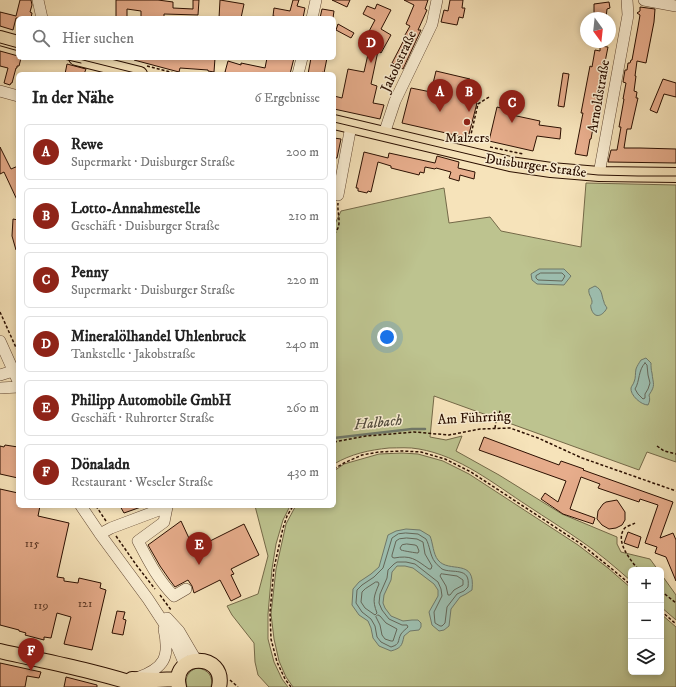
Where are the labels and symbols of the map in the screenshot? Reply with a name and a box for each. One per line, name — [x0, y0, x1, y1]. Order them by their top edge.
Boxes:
north arrow — [580, 12, 616, 48]
street label: Jakobstraße — [376, 28, 421, 97]
pin: D — [358, 30, 384, 63]
street label: Arnoldstraße — [584, 58, 614, 134]
pin: A — [427, 79, 453, 112]
pin: B — [456, 79, 482, 112]
pin: C — [499, 90, 525, 123]
marker: Malzers — [462, 117, 472, 127]
place label: Malzers — [445, 129, 490, 147]
street label: Duisburger Straße — [484, 150, 588, 182]
your location — [377, 327, 397, 347]
street label: Am Führring — [437, 407, 511, 429]
water label: Halbach — [352, 410, 403, 435]
pin: E — [186, 532, 212, 565]
house number: 115 — [25, 536, 39, 551]
house number: 121 — [78, 596, 92, 611]
house number: 119 — [34, 598, 48, 613]
pin: F — [18, 638, 44, 671]

